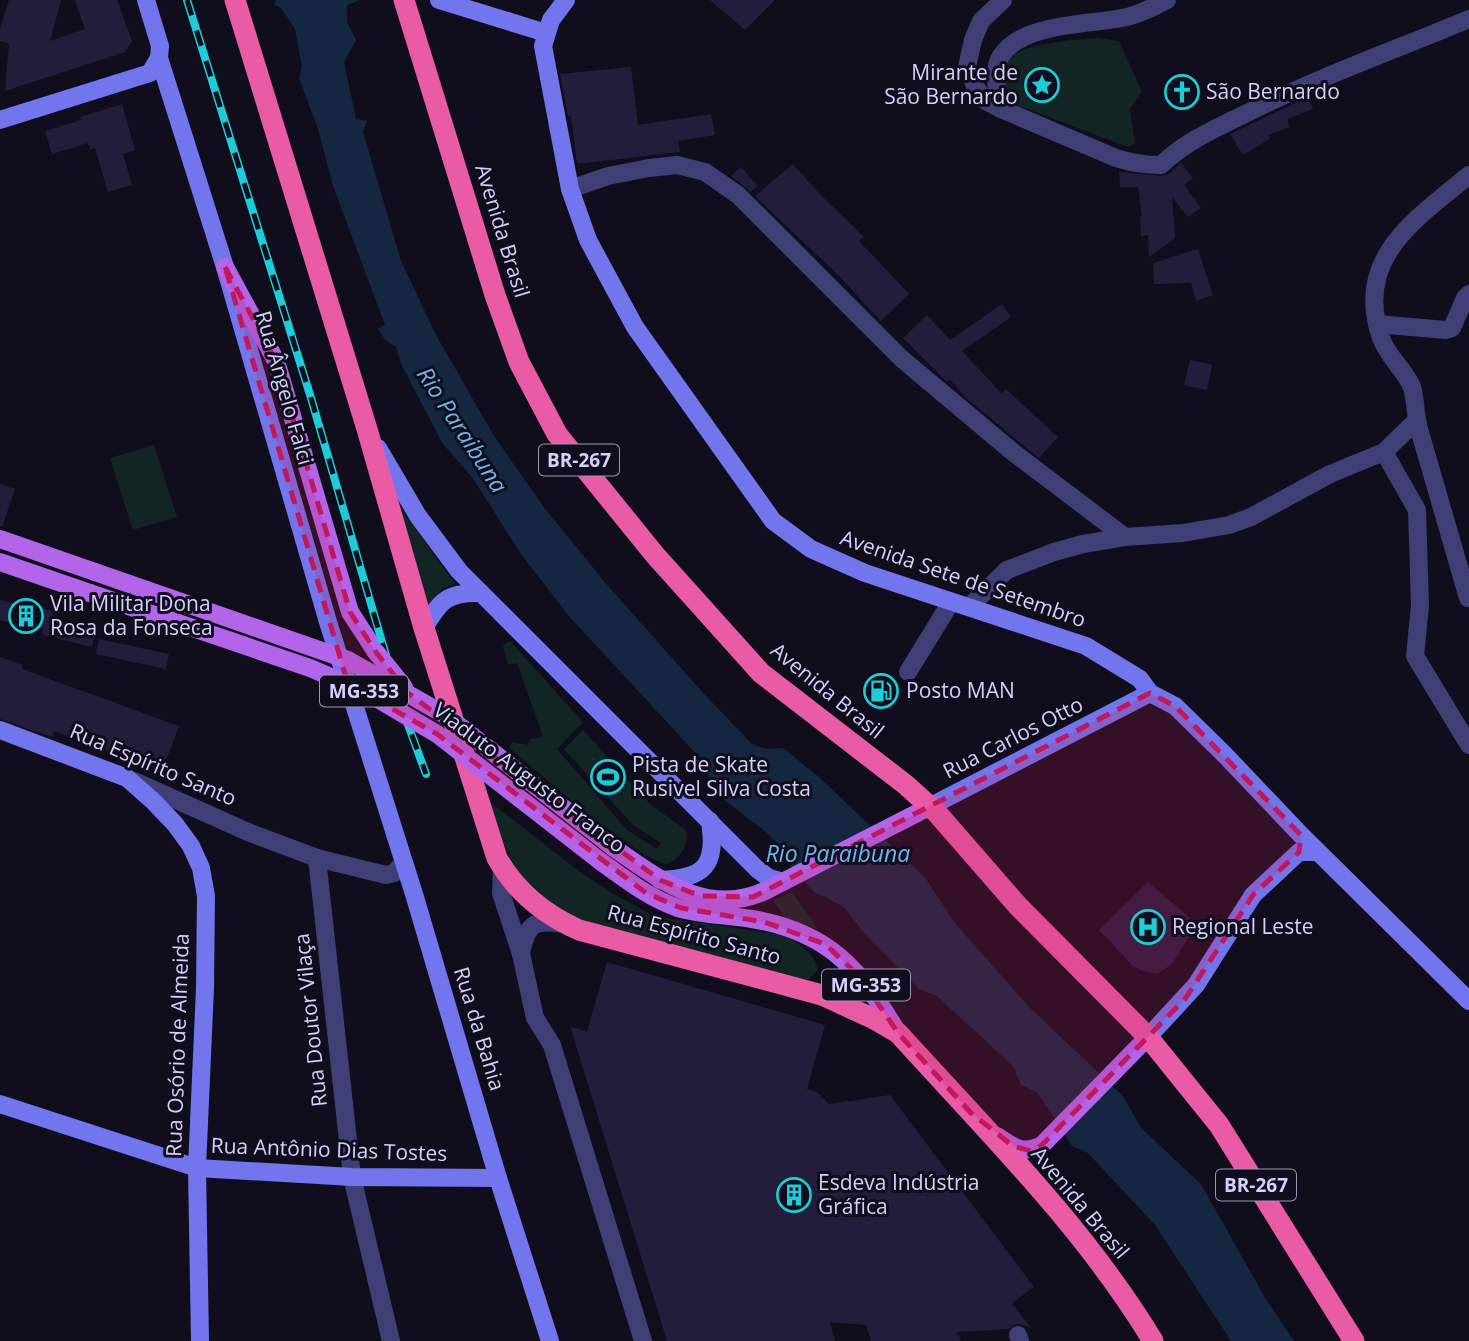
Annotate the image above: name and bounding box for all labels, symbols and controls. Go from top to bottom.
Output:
place label: Mirante de São Bernardo [884,58,1018,110]
place icon: Mirante de São Bernardo [1023,66,1061,104]
church icon: São Bernardo [1163,73,1201,111]
place label: São Bernardo [1206,77,1340,105]
street label: Avenida Brasil [469,161,537,301]
street label: Rua Ângelo Falci [250,308,320,468]
water label: Rio Paraibuna [410,360,516,499]
road number: BR-267 [539,444,619,475]
street label: Avenida Sete de Setembro [837,523,1090,633]
place label: Vila Militar Dona Rosa da Fonseca [50,589,213,641]
building icon: Vila Militar Dona Rosa da Fonseca [7,597,45,635]
street label: Avenida Brasil [765,636,890,745]
fuel station icon: Posto MAN [862,672,900,710]
road number: MG-353 [320,676,408,706]
place label: Posto MAN [906,676,1015,704]
street label: Rua Carlos Otto [938,690,1087,784]
street label: Viaduto Augusto Franco [428,696,631,859]
street label: Rua Espírito Santo [66,716,241,812]
place label: Pista de Skate Rusivel Silva Costa [632,750,811,802]
sports icon: Pista de Skate Rusivel Silva Costa [589,758,627,796]
water label: Rio Paraibuna [766,837,910,869]
street label: Rua Espírito Santo [604,897,784,971]
hospital icon: Regional Leste [1129,908,1167,946]
place label: Regional Leste [1172,912,1313,940]
street label: Rua Doutor Vilaça [287,932,333,1108]
street label: Rua Osório de Almeida [159,933,195,1157]
street label: Rua da Bahia [448,963,512,1094]
road number: MG-353 [822,970,910,1001]
street label: Rua Antônio Dias Tostes [210,1131,448,1167]
street label: Avenida Brasil [1026,1140,1136,1264]
place label: Esdeva Indústria Gráfica [818,1168,979,1220]
road number: BR-267 [1216,1170,1296,1200]
building icon: Esdeva Indústria Gráfica [775,1176,813,1214]

